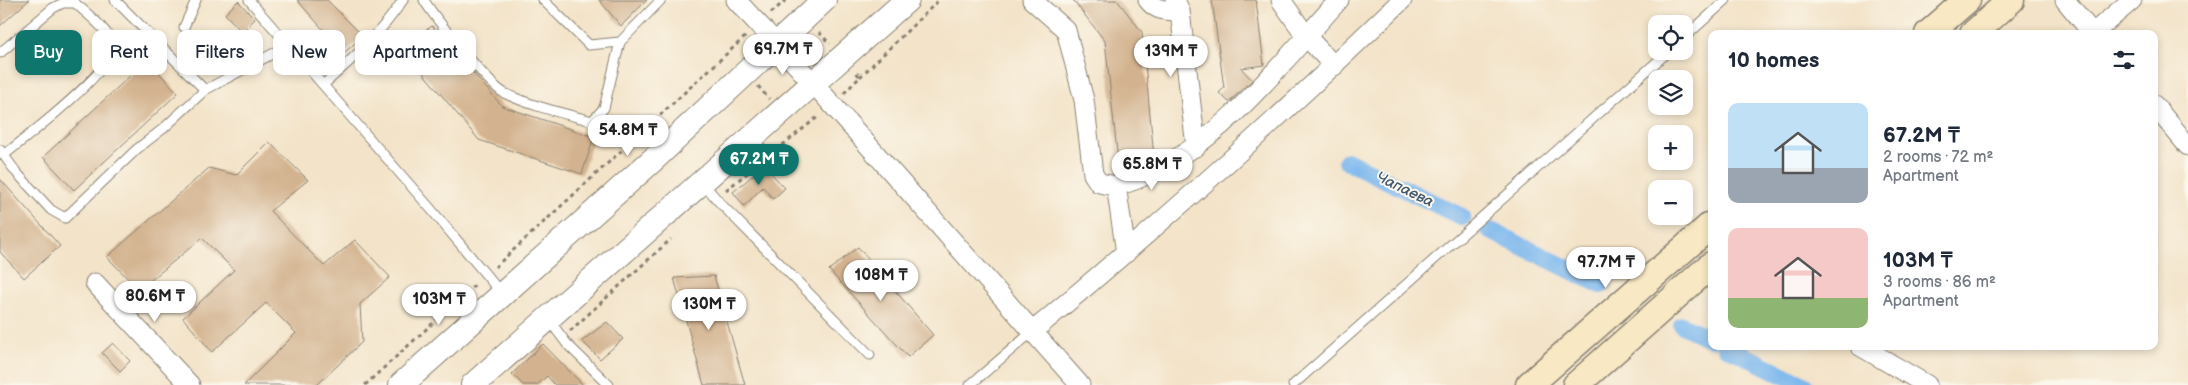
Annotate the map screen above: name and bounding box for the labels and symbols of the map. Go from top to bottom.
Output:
pin: 69.7M ₸ [737,34,829,76]
pin: 139M ₸ [1130,36,1212,78]
pin: 54.8M ₸ [582,114,674,157]
pin: 67.2M ₸ [713,144,805,186]
pin: 65.8M ₸ [1106,148,1198,191]
water label: Чапаева [1373,167,1437,212]
pin: 97.7M ₸ [1560,246,1652,289]
pin: 108M ₸ [840,260,922,302]
pin: 80.6M ₸ [109,280,201,323]
pin: 103M ₸ [398,284,480,326]
pin: 130M ₸ [668,288,750,331]

